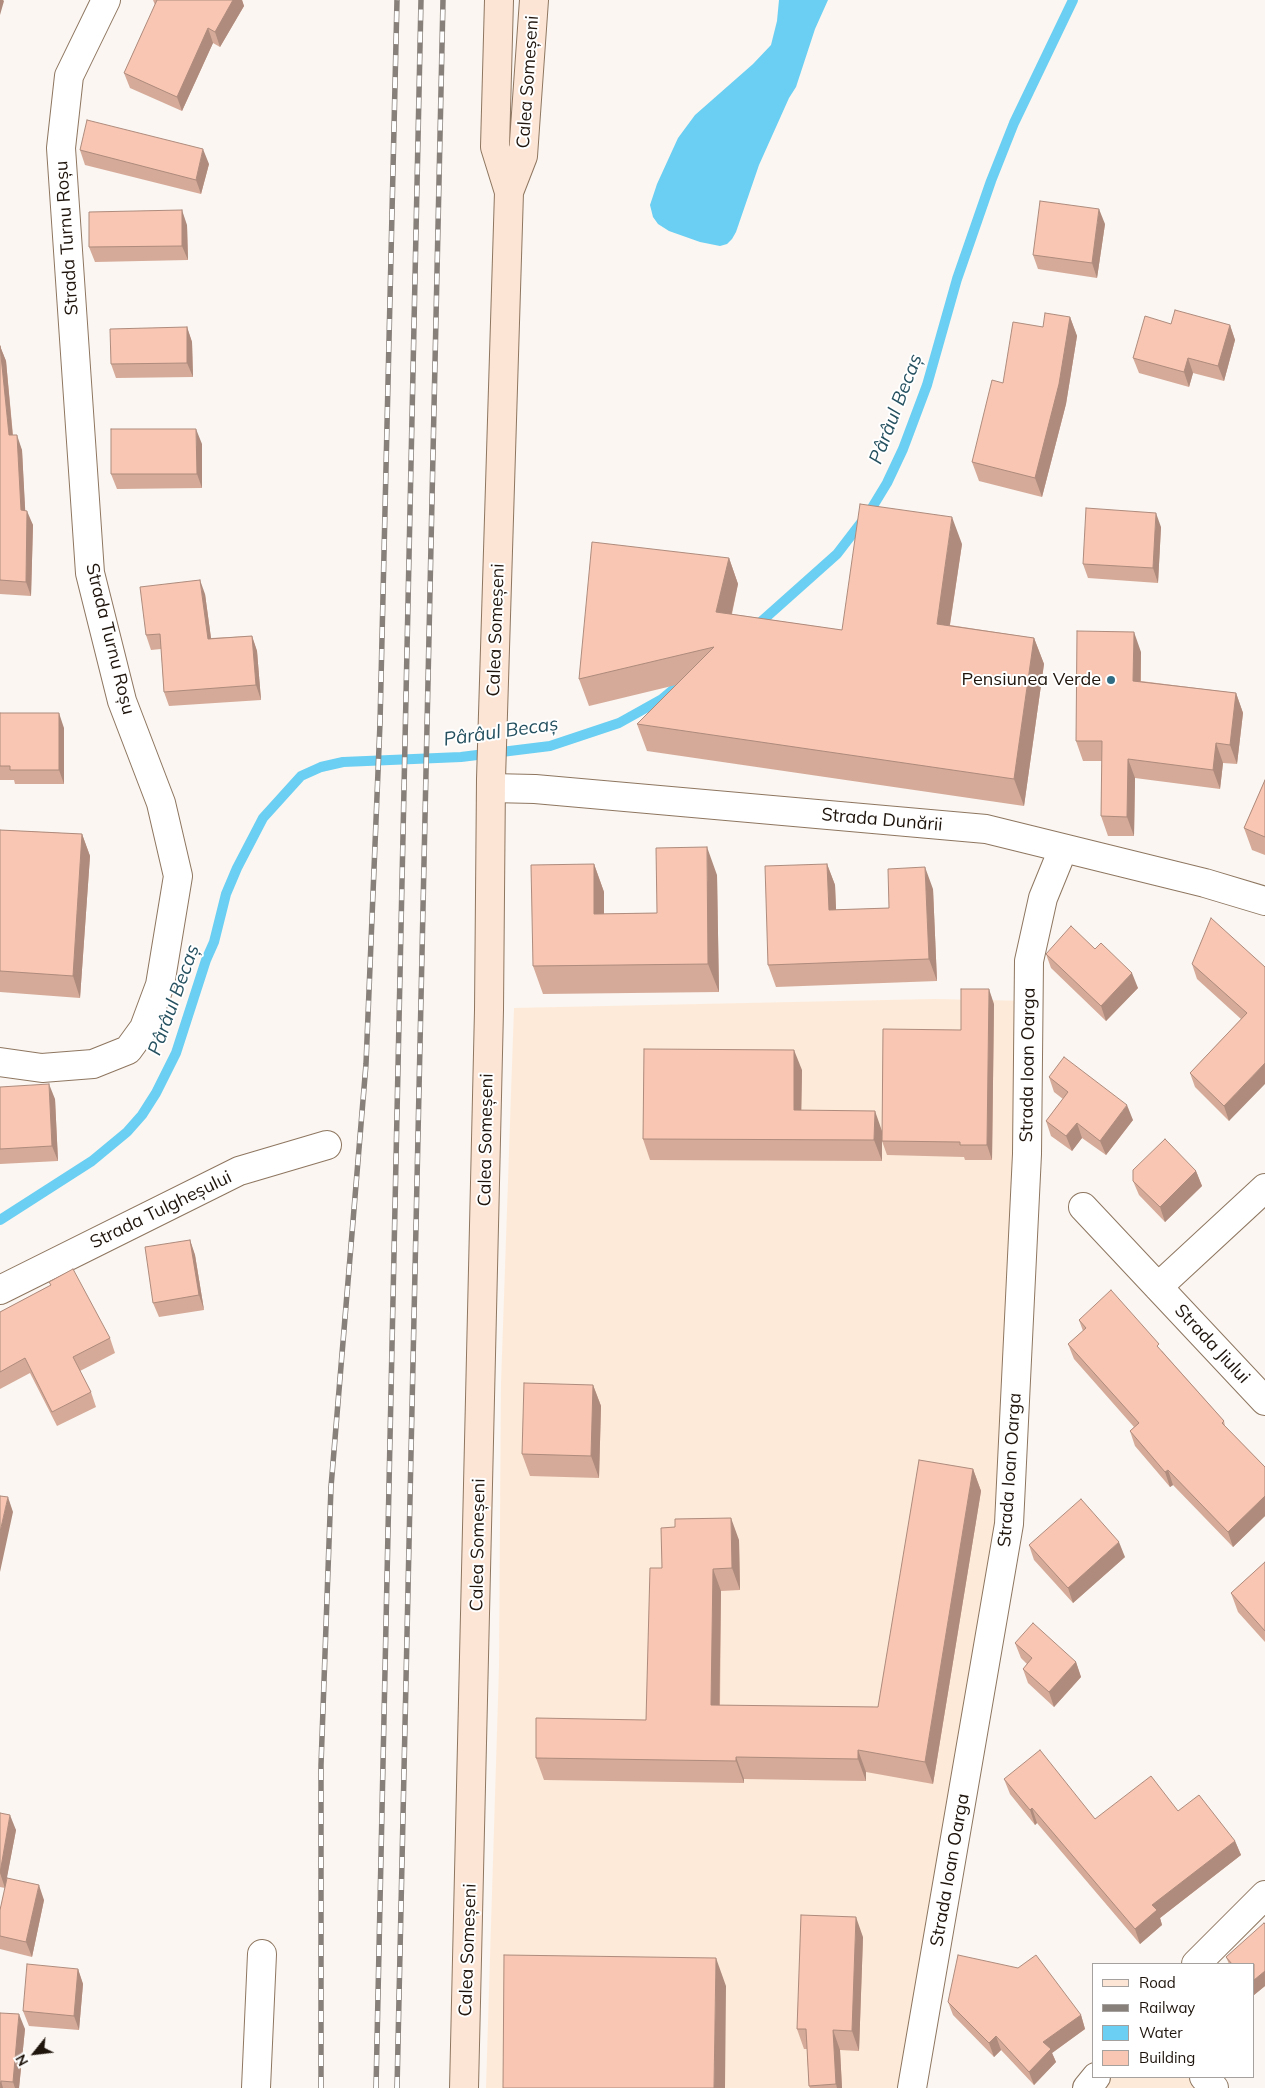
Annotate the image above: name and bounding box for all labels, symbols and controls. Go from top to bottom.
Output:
street label: Calea Someșeni [513,15,543,149]
street label: Strada Turnu Roșu [51,160,83,316]
water label: Pârâul Becaș [865,351,927,467]
street label: Strada Turnu Roșu [81,561,139,717]
street label: Calea Someșeni [483,563,509,697]
place label: Pensiunea Verde [962,669,1101,691]
marker: Pensiunea Verde [1105,674,1117,686]
water label: Pârâul Becaș [442,713,560,751]
street label: Strada Dunării [821,804,943,836]
water label: Pârâul Becaș [143,942,205,1058]
street label: Strada Ioan Oarga [1016,987,1040,1143]
street label: Calea Someșeni [474,1073,498,1207]
street label: Strada Tulgheșului [87,1166,235,1254]
street label: Strada Jiului [1170,1300,1254,1388]
street label: Strada Ioan Oarga [994,1392,1026,1548]
street label: Calea Someșeni [466,1478,490,1612]
street label: Strada Ioan Oarga [926,1792,974,1948]
street label: Calea Someșeni [455,1883,481,2017]
legend [1092,1963,1255,2078]
text: Road [1139,1973,1176,1992]
text: Railway [1139,1998,1195,2017]
text: Water [1139,2023,1183,2042]
north arrow [10,2028,60,2078]
text: Building [1139,2048,1195,2067]
text: N [11,2051,32,2069]

